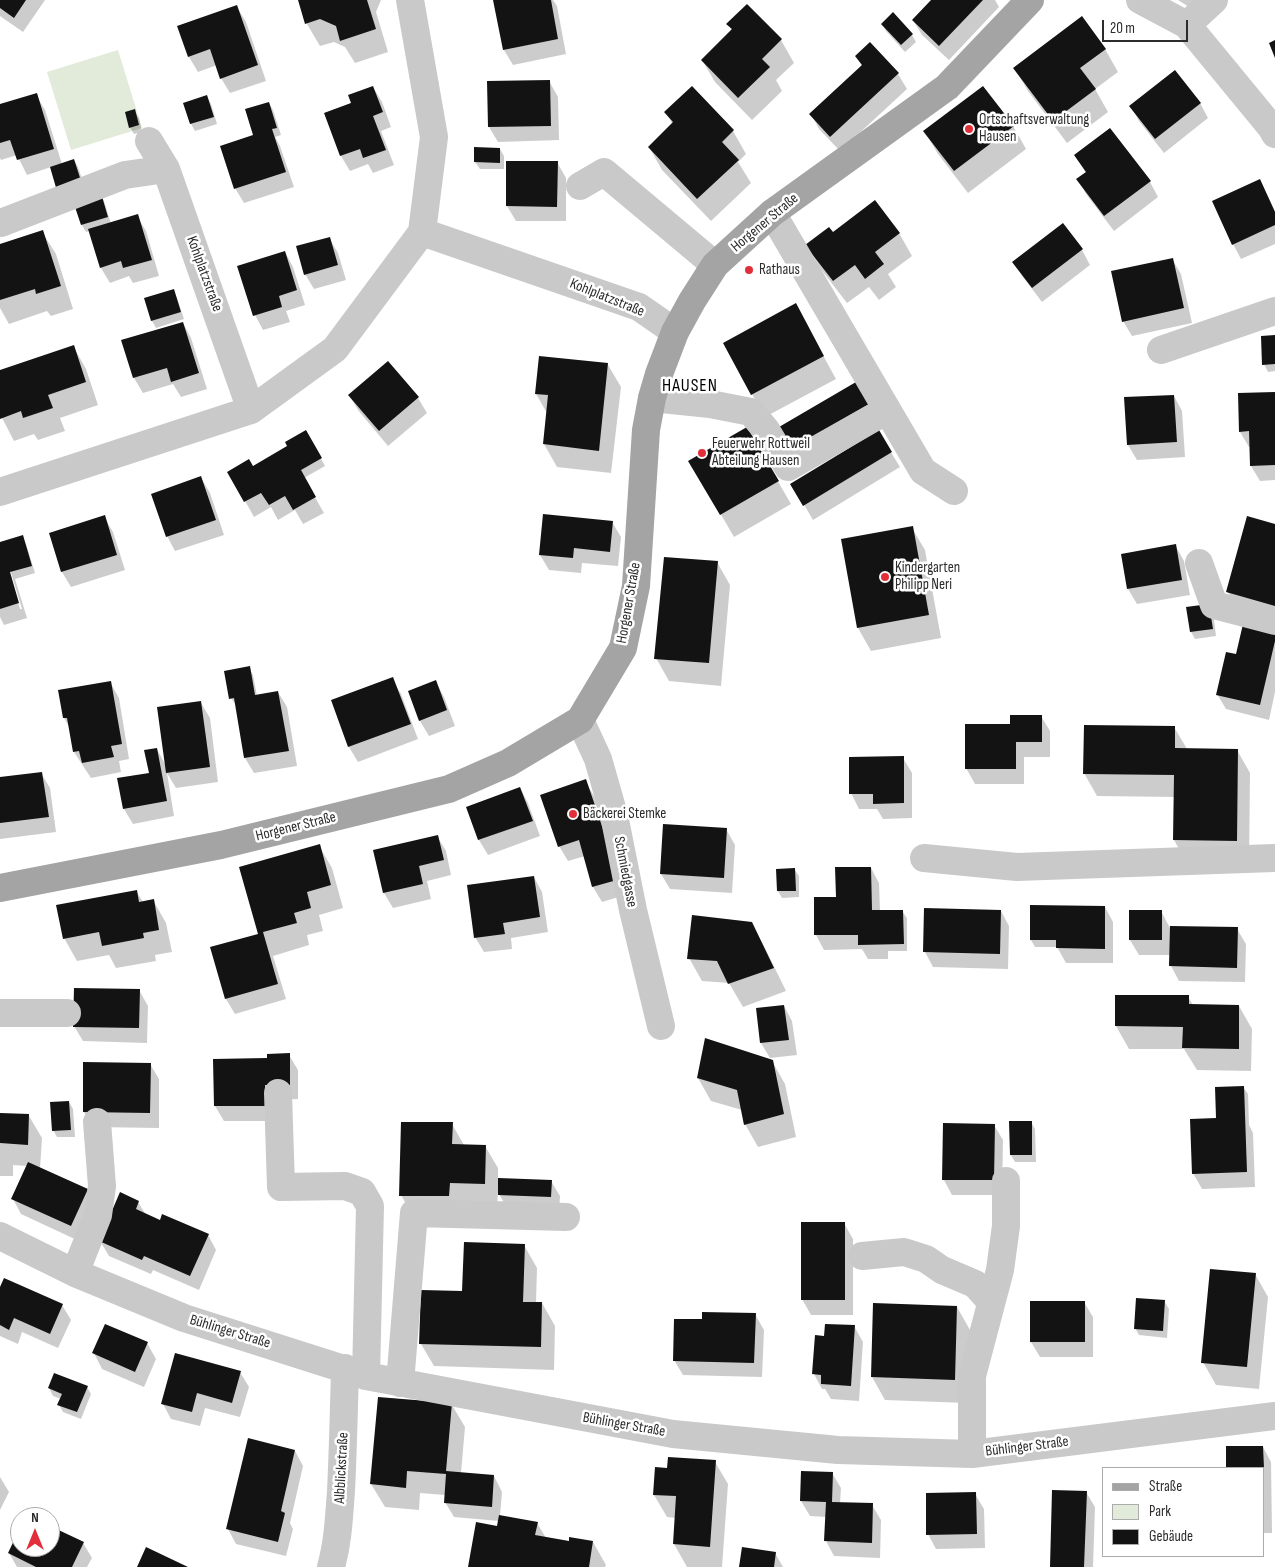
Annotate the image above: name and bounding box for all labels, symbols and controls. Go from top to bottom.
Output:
scale bar [1105,10,1191,42]
text: 20 m [1110,19,1135,38]
place label: Ortschaftsverwaltung Hausen [979,111,1089,146]
marker: Ortschaftsverwaltung Hausen [963,123,975,135]
street label: Horgener Straße [728,190,802,256]
street label: Kohlplatzstraße [182,234,226,314]
place label: Rathaus [759,261,800,279]
marker: Rathaus [743,264,755,276]
street label: Kohlplatzstraße [567,275,647,321]
district label: HAUSEN [661,375,719,397]
place label: Feuerwehr Rottweil Abteilung Hausen [712,435,810,470]
marker: Feuerwehr Rottweil Abteilung Hausen [696,447,708,459]
place label: Kindergarten Philipp Neri [895,559,960,594]
street label: Horgener Straße [613,561,645,645]
marker: Kindergarten Philipp Neri [879,571,891,583]
place label: Bäckerei Stemke [583,805,666,823]
street label: Horgener Straße [254,808,338,846]
marker: Bäckerei Stemke [567,808,579,820]
street label: Schmiedgasse [609,835,641,909]
street label: Bühlinger Straße [187,1311,273,1353]
street label: Bühlinger Straße [581,1409,667,1441]
street label: Albblickstraße [331,1432,353,1504]
street label: Bühlinger Straße [984,1433,1070,1461]
legend [1102,1467,1265,1557]
text: Straße [1149,1477,1182,1496]
text: Park [1149,1502,1171,1521]
north arrow [10,1507,60,1557]
text: N [31,1509,39,1526]
text: Gebäude [1149,1527,1193,1546]

